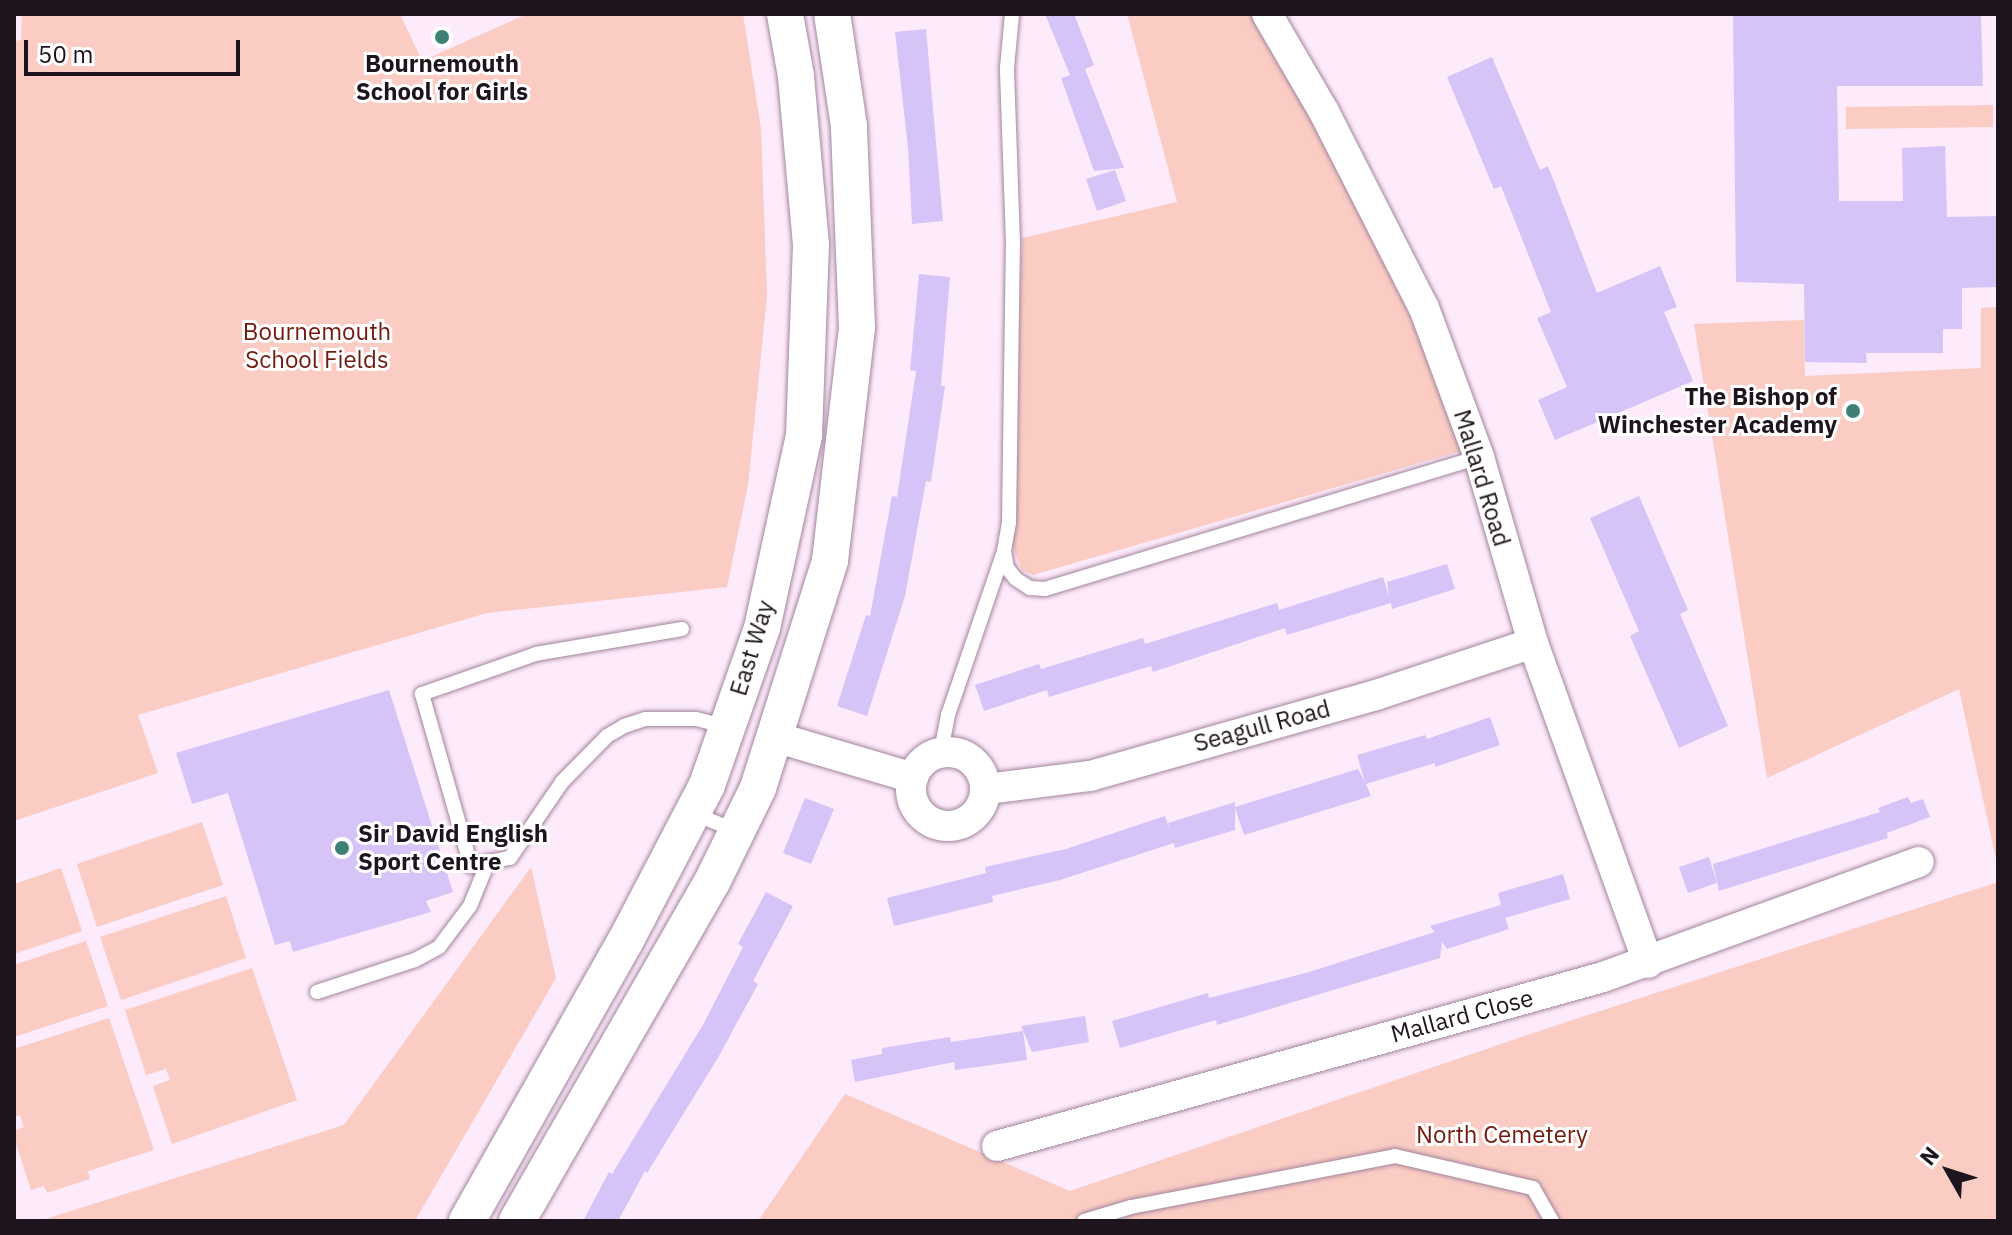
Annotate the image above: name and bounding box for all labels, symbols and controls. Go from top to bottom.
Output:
scale bar [28,24,244,74]
marker: Bournemouth School for Girls [433,28,451,46]
text: 50 m [38,38,93,70]
place label: Bournemouth School for Girls [356,50,528,106]
park label: Bournemouth School Fields [243,318,391,374]
place label: The Bishop of Winchester Academy [1598,383,1837,439]
marker: The Bishop of Winchester Academy [1844,402,1862,420]
street label: Mallard Road [1448,406,1516,550]
street label: East Way [724,597,780,699]
street label: Seagull Road [1191,694,1333,758]
place label: Sir David English Sport Centre [358,820,548,876]
marker: Sir David English Sport Centre [333,839,351,857]
street label: Mallard Close [1388,983,1536,1049]
park label: North Cemetery [1416,1121,1588,1149]
north arrow [1908,1131,1988,1211]
text: N [1913,1140,1945,1171]

